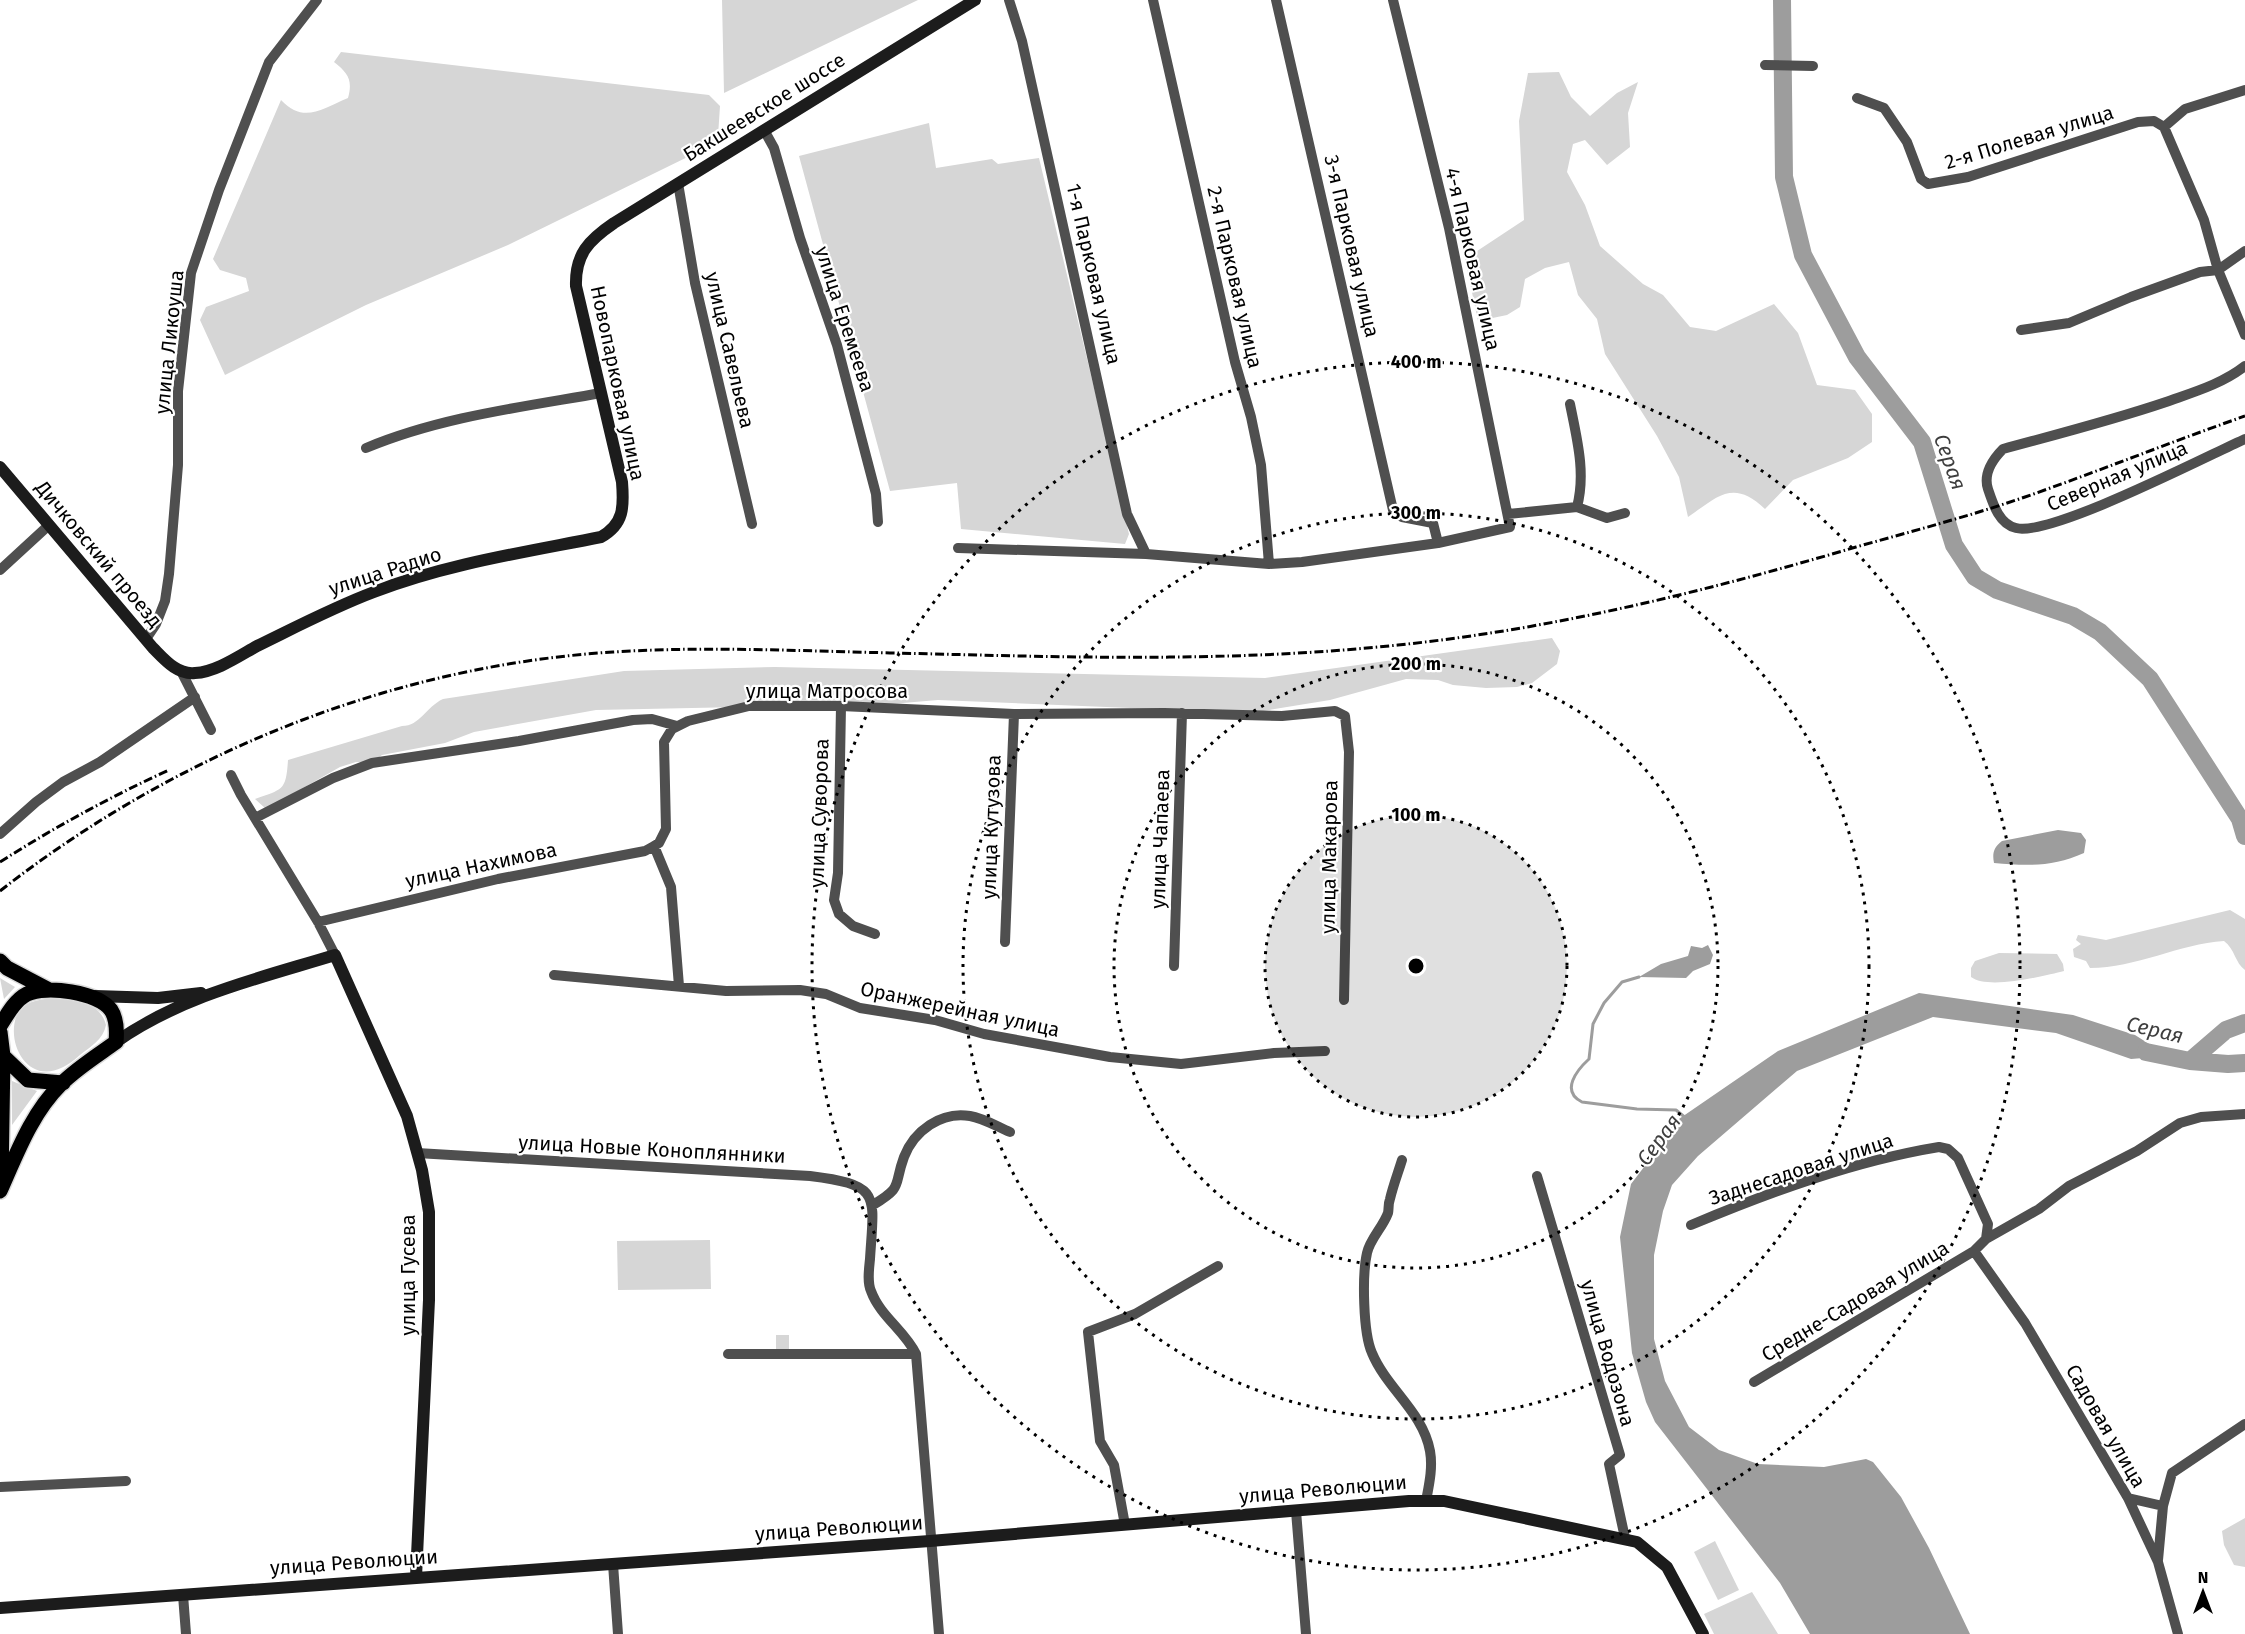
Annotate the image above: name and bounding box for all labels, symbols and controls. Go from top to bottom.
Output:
street label: Бакшеевское шоссе [679,47,849,167]
street label: 2-я Полевая улица [1942,100,2116,174]
street label: 3-я Парковая улица [1319,153,1385,339]
street label: 4-я Парковая улица [1440,165,1506,353]
street label: 1-я Парковая улица [1062,181,1126,367]
street label: 2-я Парковая улица [1202,184,1268,370]
street label: улица Еремеева [810,243,880,395]
street label: улица Ликоуша [150,269,188,415]
street label: улица Савельева [700,270,760,430]
street label: Новопарковая улица [586,283,650,483]
text: 400 m [1391,351,1441,373]
water label: Серая [1928,430,1972,494]
street label: Северная улица [2043,436,2191,516]
street label: Дичковский проезд [30,475,167,632]
text: 300 m [1390,502,1441,524]
street label: улица Радио [326,541,444,601]
text: 200 m [1391,653,1441,675]
street label: улица Матросова [746,679,908,703]
street label: улица Суворова [804,738,834,888]
street label: улица Кутузова [976,754,1006,900]
street label: улица Чапаева [1146,769,1174,909]
street label: улица Макарова [1316,780,1342,934]
text: 100 m [1392,804,1440,826]
street label: улица Нахимова [403,837,559,893]
centre of rings [1406,956,1426,976]
street label: Оранжерейная улица [858,976,1062,1042]
water label: Серая [2124,1011,2186,1049]
water label: Серая [1631,1109,1687,1171]
street label: Заднесадовая улица [1706,1128,1896,1210]
street label: улица Новые Коноплянники [518,1130,786,1168]
street label: улица Гусева [396,1214,420,1336]
street label: Средне-Садовая улица [1757,1235,1953,1367]
street label: улица Водозона [1576,1277,1640,1429]
street label: Садовая улица [2061,1360,2151,1492]
street label: улица Революции [1238,1470,1408,1508]
street label: улица Революции [754,1510,924,1546]
street label: улица Революции [269,1544,439,1580]
north arrow [2173,1562,2233,1622]
text: N [2198,1568,2208,1587]

